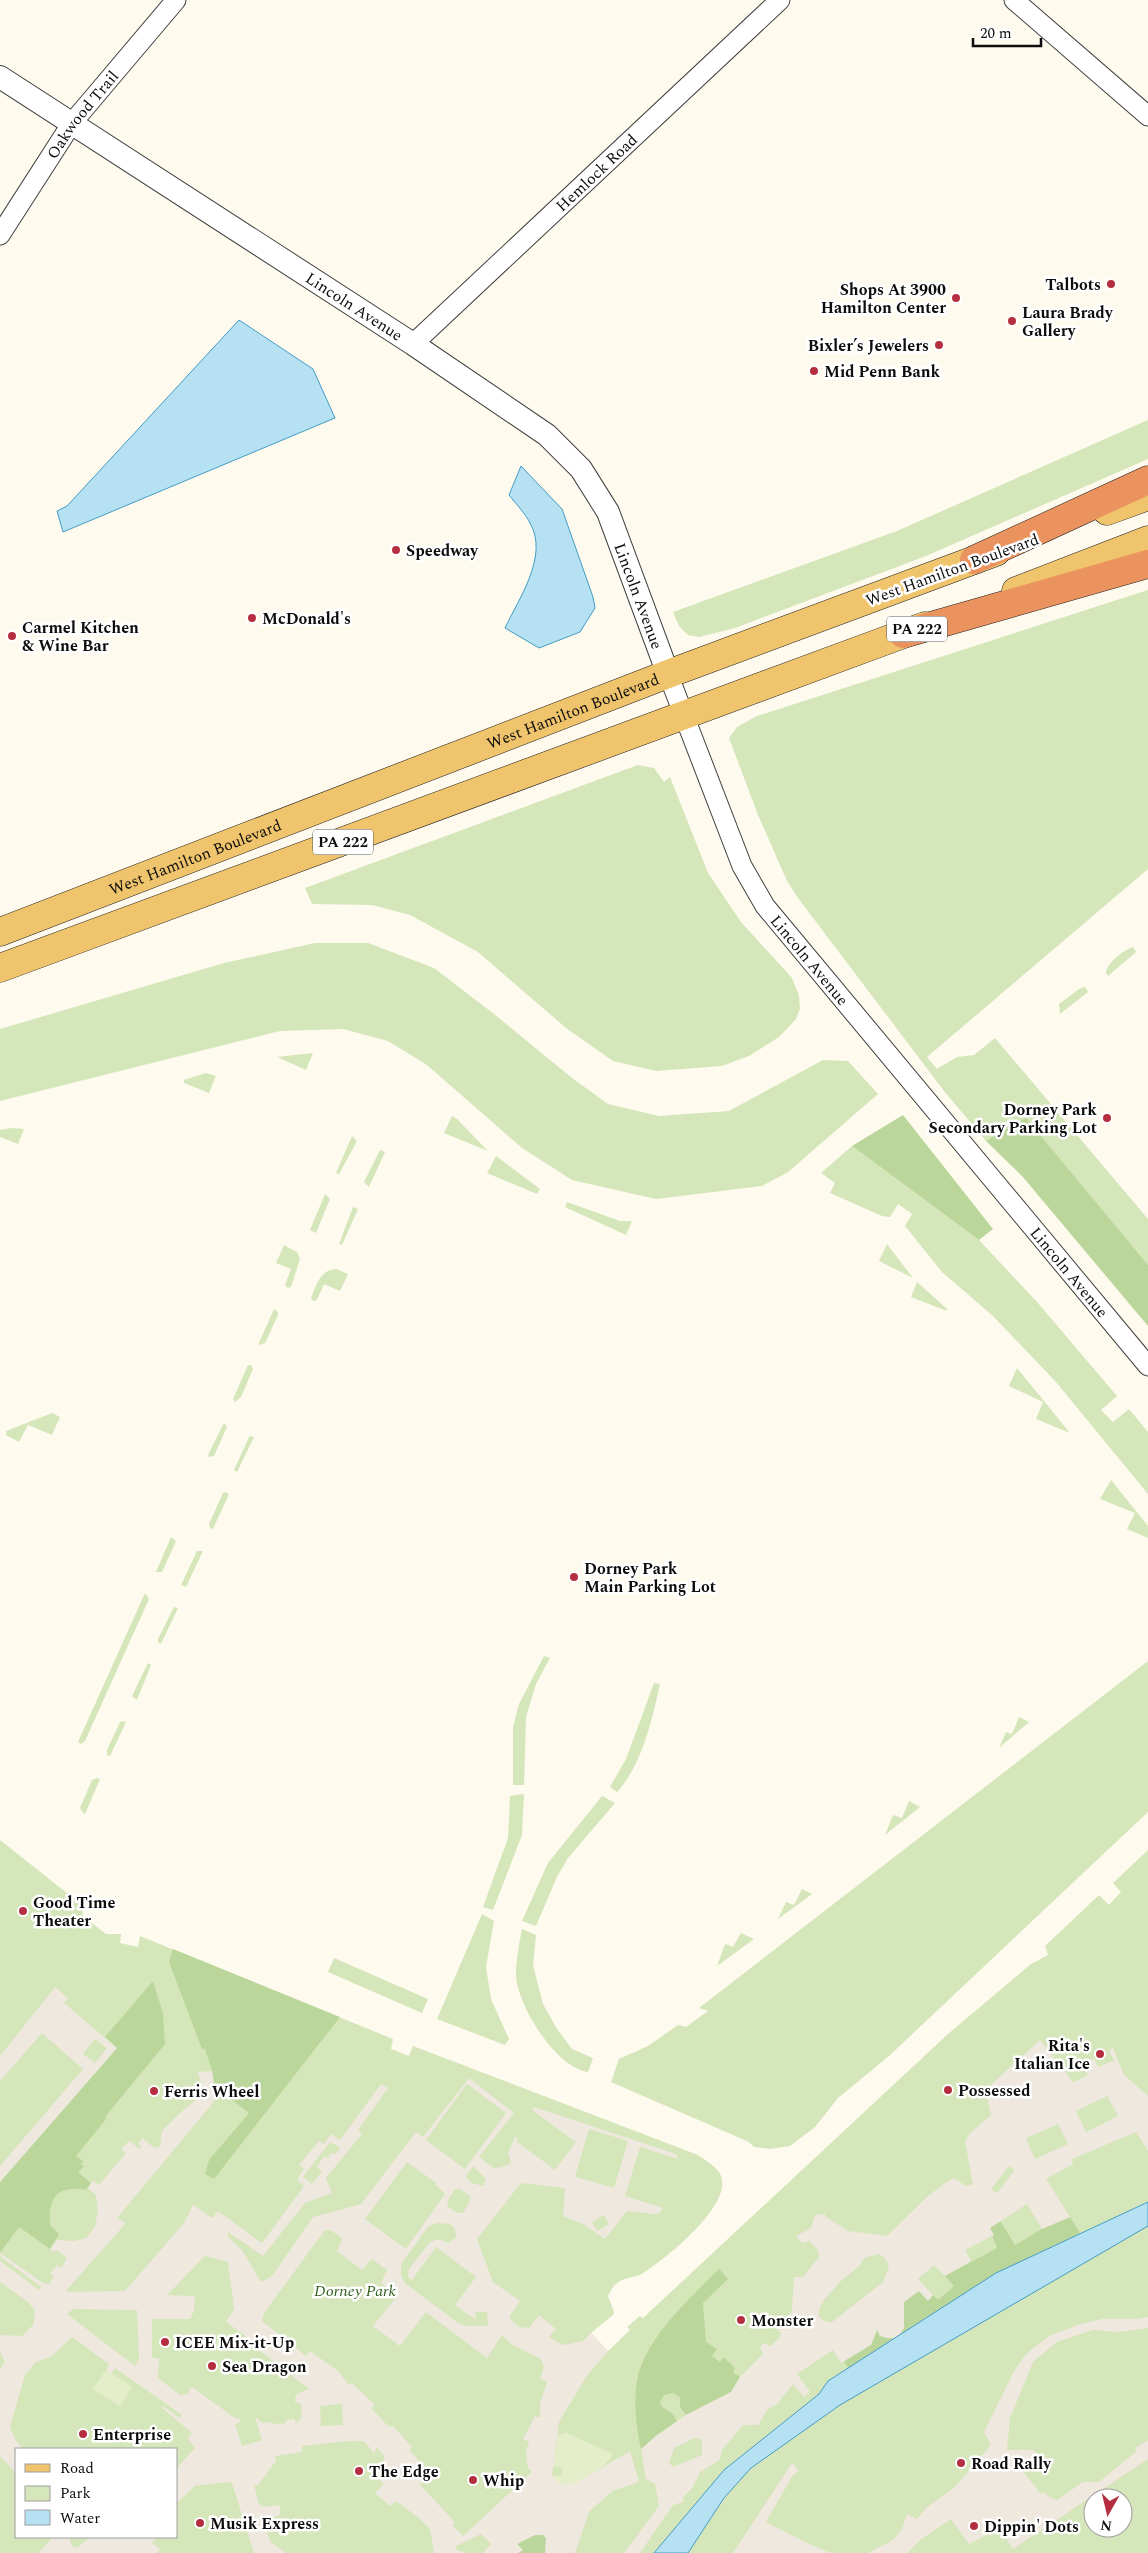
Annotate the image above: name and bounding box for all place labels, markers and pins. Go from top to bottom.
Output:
place label: Talbots [1045,273,1101,297]
place label: Shops At 3900 Hamilton Center [821,278,946,320]
marker: Talbots [1105,278,1117,290]
marker: Shops At 3900 Hamilton Center [950,292,962,304]
place label: Laura Brady Gallery [1022,301,1114,343]
marker: Laura Brady Gallery [1006,315,1018,327]
place label: Bixler’s Jewelers [808,334,929,358]
marker: Bixler’s Jewelers [933,339,945,351]
place label: Mid Penn Bank [824,360,941,384]
marker: Mid Penn Bank [808,365,820,377]
place label: Speedway [406,539,479,563]
marker: Speedway [390,544,402,556]
place label: McDonald's [262,607,351,631]
marker: McDonald's [246,612,258,624]
place label: Carmel Kitchen & Wine Bar [22,616,139,658]
marker: Carmel Kitchen & Wine Bar [6,630,18,642]
place label: Dorney Park Secondary Parking Lot [929,1098,1097,1140]
marker: Dorney Park Secondary Parking Lot [1101,1112,1113,1124]
place label: Dorney Park Main Parking Lot [584,1557,716,1599]
marker: Dorney Park Main Parking Lot [568,1571,580,1583]
place label: Good Time Theater [33,1891,116,1933]
marker: Good Time Theater [17,1905,29,1917]
place label: Rita's Italian Ice [1014,2034,1090,2076]
marker: Rita's Italian Ice [1094,2048,1106,2060]
place label: Possessed [958,2079,1031,2103]
place label: Ferris Wheel [164,2080,260,2104]
marker: Possessed [942,2084,954,2096]
marker: Ferris Wheel [148,2085,160,2097]
place label: Monster [751,2309,814,2333]
marker: Monster [735,2314,747,2326]
place label: ICEE Mix-it-Up [175,2331,294,2355]
marker: ICEE Mix-it-Up [159,2336,171,2348]
place label: Sea Dragon [222,2355,307,2379]
marker: Sea Dragon [206,2360,218,2372]
place label: Enterprise [93,2423,171,2447]
marker: Enterprise [77,2428,89,2440]
place label: Road Rally [971,2452,1052,2476]
marker: Road Rally [955,2457,967,2469]
place label: The Edge [369,2460,439,2484]
marker: The Edge [353,2465,365,2477]
place label: Whip [483,2469,524,2493]
marker: Whip [467,2474,479,2486]
place label: Musik Express [210,2512,319,2536]
place label: Dippin' Dots [984,2515,1079,2539]
marker: Musik Express [194,2517,206,2529]
marker: Dippin' Dots [968,2520,980,2532]

